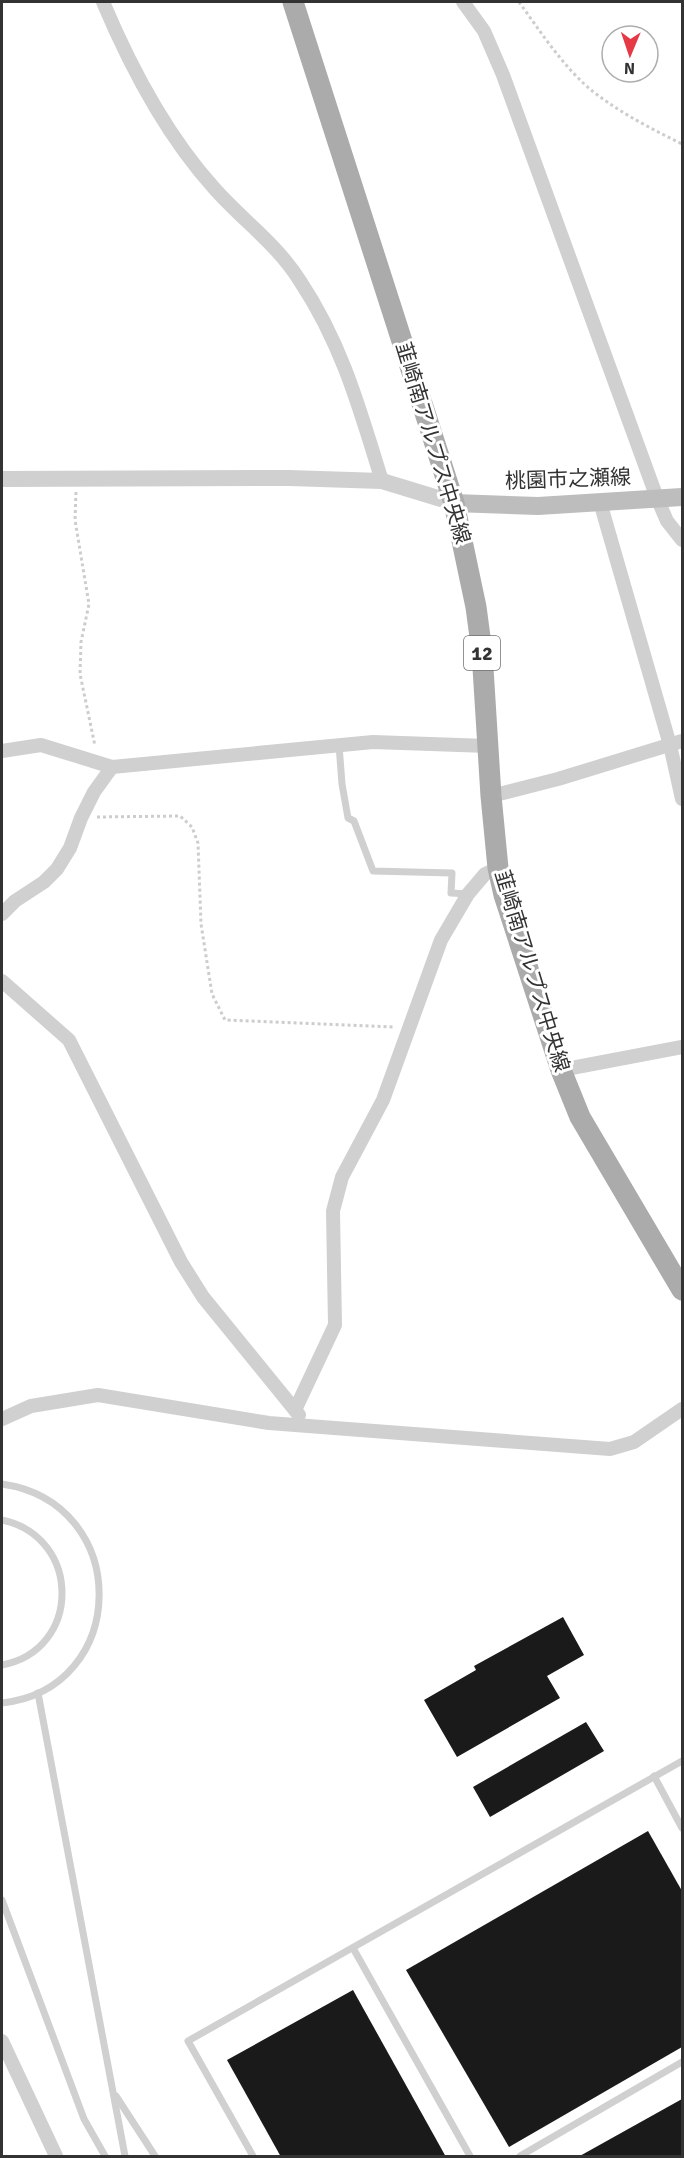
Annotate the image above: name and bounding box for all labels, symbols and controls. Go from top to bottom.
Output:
north arrow [600,24,660,84]
text: N [624,58,635,78]
street label: 韮崎南アルプス中央線 [390,339,476,547]
street label: 桃園市之瀬線 [505,464,631,494]
road number: 12 [464,636,500,670]
street label: 韮崎南アルプス中央線 [489,867,575,1075]

